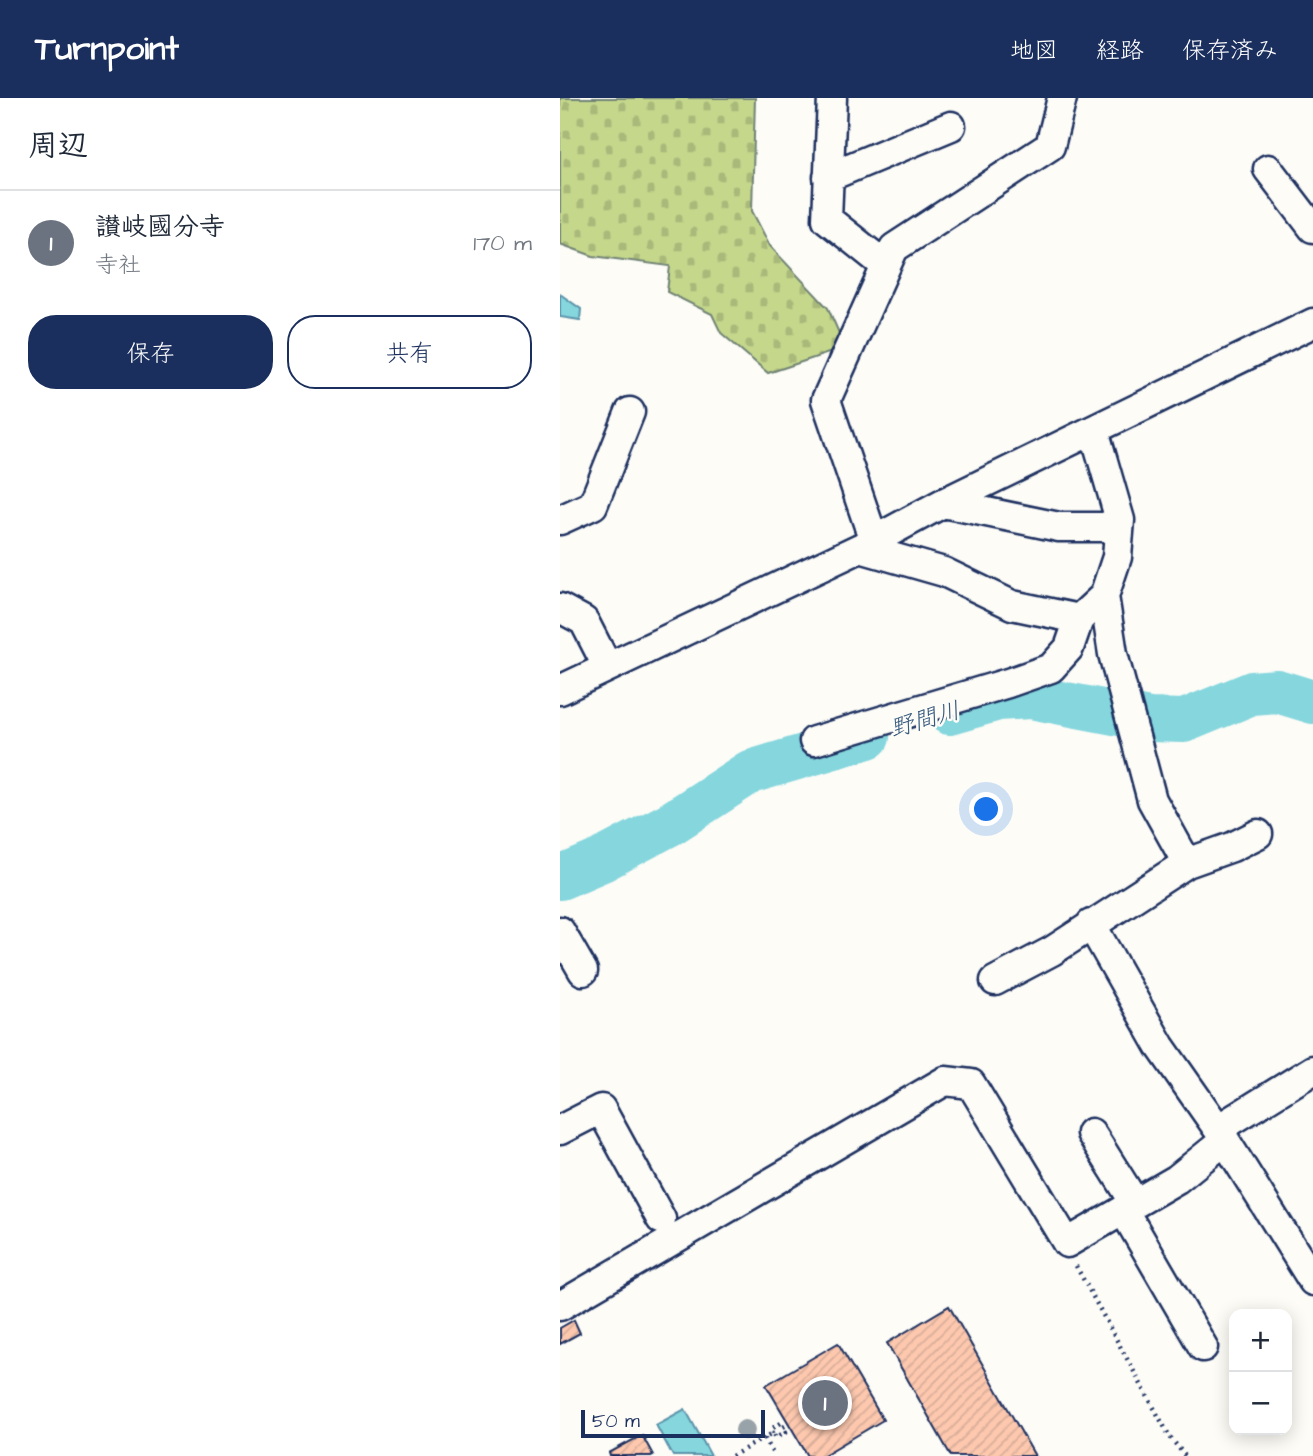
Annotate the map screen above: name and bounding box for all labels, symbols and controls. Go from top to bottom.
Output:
text: Turnpoint [35,26,179,72]
text: 地図 [1010,34,1058,68]
text: 経路 [1096,34,1144,68]
text: 保存済み [1182,34,1278,68]
text: 周辺 [28,125,88,167]
text: 讃岐國分寺 [95,209,225,245]
text: 1 [50,227,52,259]
text: 170 m [473,227,532,259]
text: 寺社 [95,249,141,281]
button: 保存 [28,315,273,389]
button: 共有 [287,315,532,389]
water label: 野間川 [886,694,964,746]
your location [969,792,1003,826]
map controls [1229,1309,1292,1435]
button: + [1229,1309,1292,1372]
button: − [1229,1372,1292,1435]
pin: 1 [802,1377,848,1429]
scale bar [581,1407,765,1439]
text: 50 m [592,1408,640,1435]

